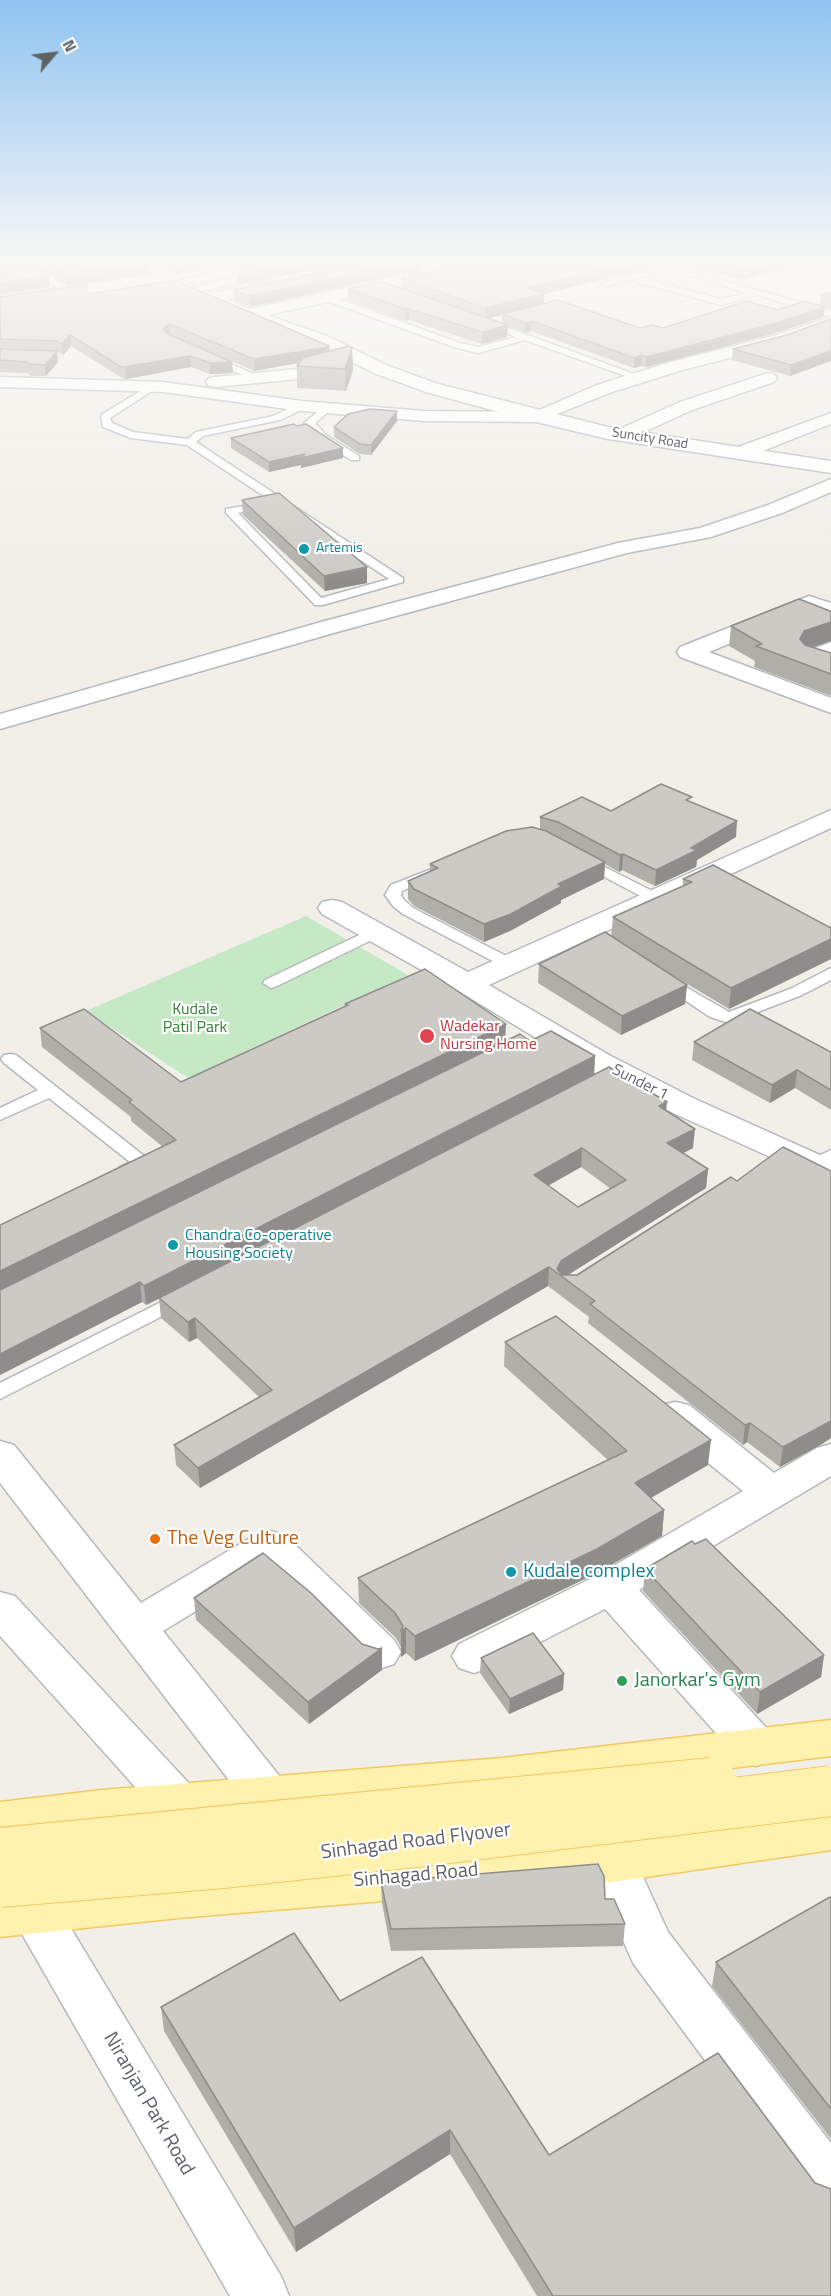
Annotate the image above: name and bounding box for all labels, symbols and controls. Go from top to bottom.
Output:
north arrow [24,24,84,84]
text: N [57,35,83,56]
street label: Suncity Road [611,425,689,453]
place label: Artemis [316,541,362,557]
marker: Artemis [297,542,311,556]
park label: Kudale Patil Park [163,1000,227,1038]
place label: Wadekar Nursing Home [440,1017,537,1055]
marker: Wadekar Nursing Home [418,1027,436,1045]
street label: Sunder 1 [609,1061,671,1105]
place label: Chandra Co-operative Housing Society [185,1226,332,1264]
marker: Chandra Co-operative Housing Society [166,1238,180,1252]
place label: The Veg Culture [167,1527,299,1551]
marker: The Veg Culture [148,1532,162,1546]
place label: Kudale complex [523,1560,655,1584]
marker: Kudale complex [504,1565,518,1579]
place label: Janorkar's Gym [634,1669,761,1693]
marker: Janorkar's Gym [615,1674,629,1688]
street label: Sinhagad Road Flyover [320,1818,512,1866]
street label: Sinhagad Road [353,1859,479,1893]
street label: Niranjan Park Road [97,2028,199,2180]

